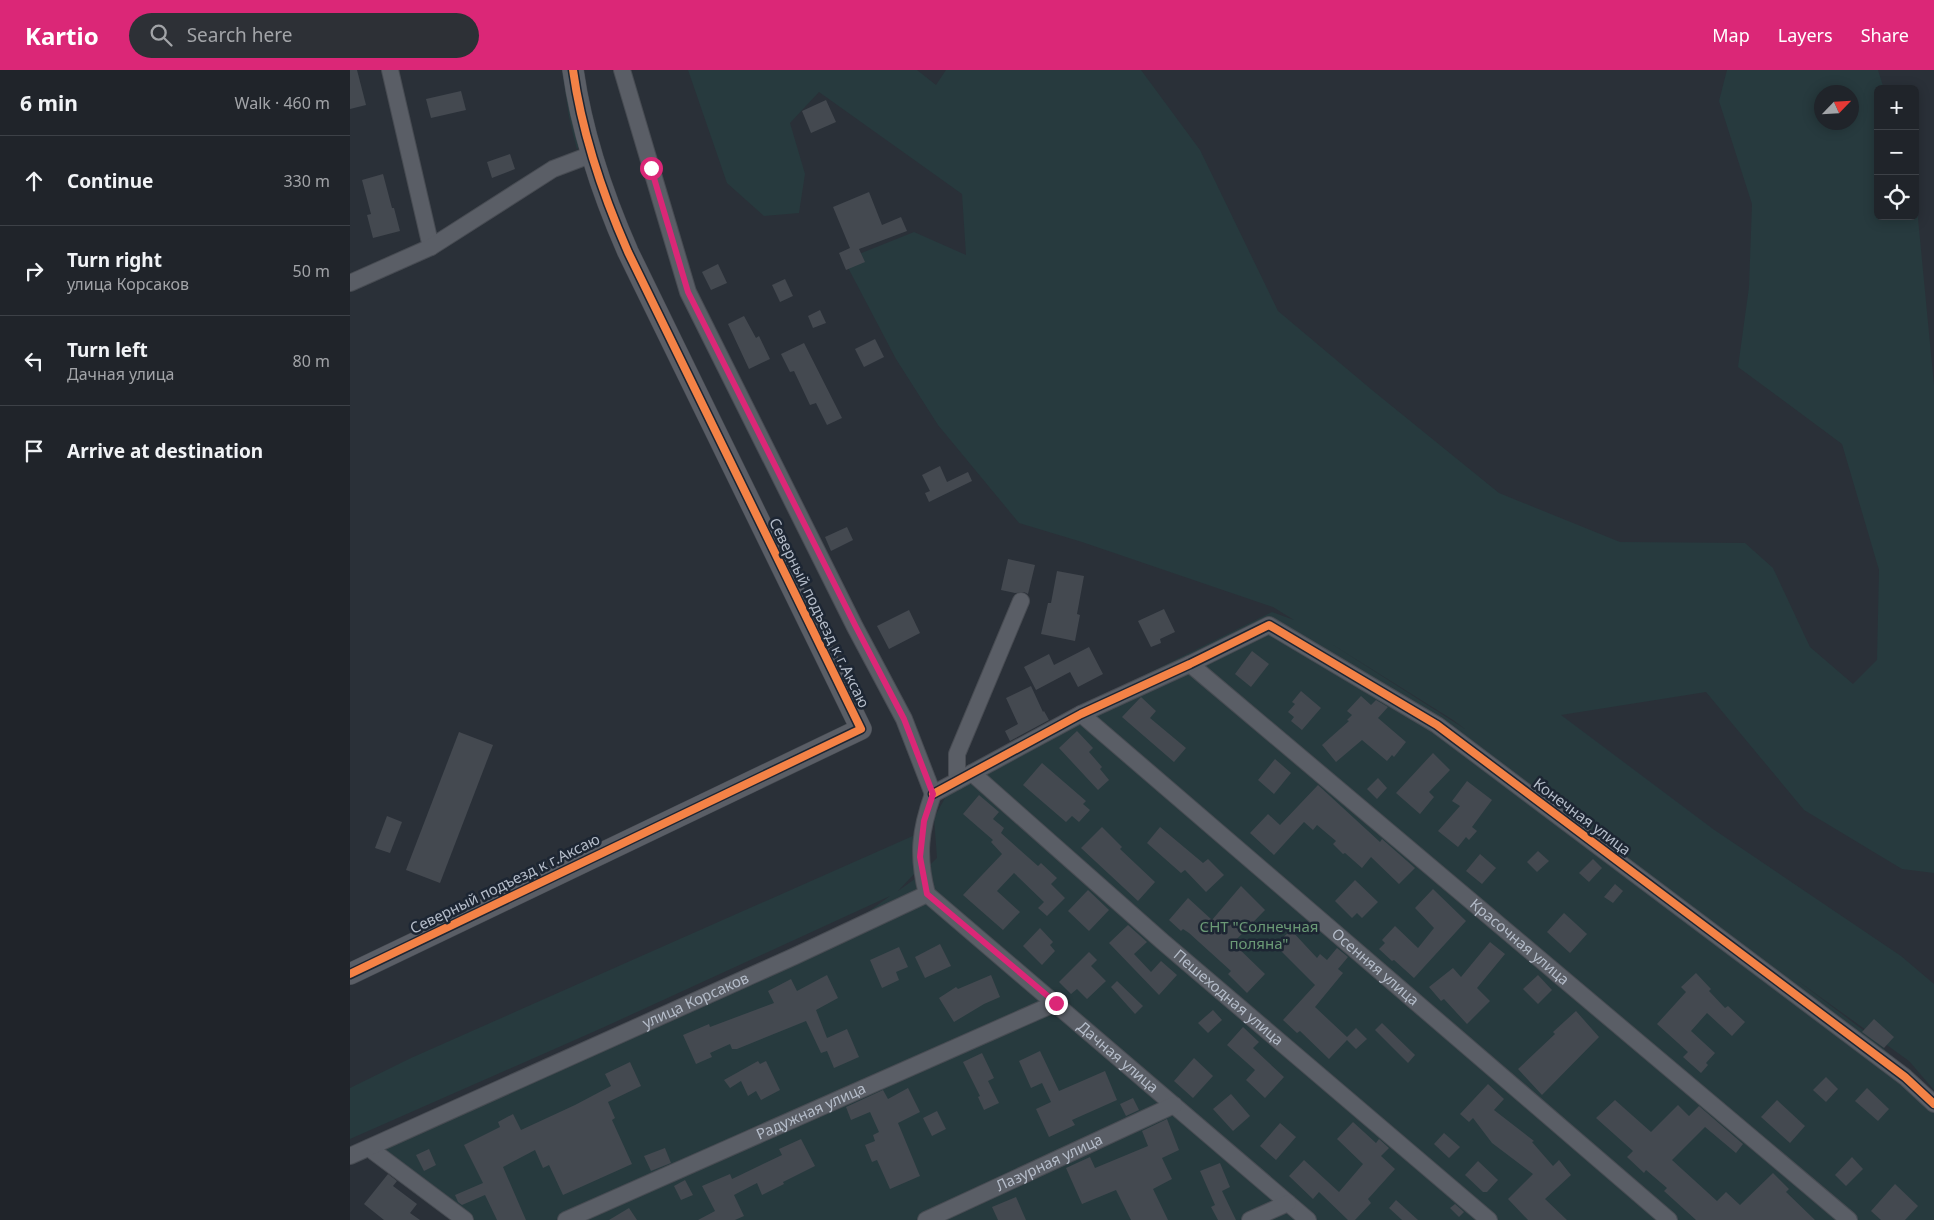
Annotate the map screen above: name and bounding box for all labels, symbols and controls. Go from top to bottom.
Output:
search box [129,13,479,58]
text: Kartio [25,19,99,52]
icon: search [147,21,175,49]
text: Search here [187,22,292,48]
text: Map [1712,23,1750,47]
text: Layers [1778,23,1833,47]
text: Share [1861,23,1909,47]
north arrow [1814,85,1859,130]
map controls [1874,85,1919,220]
button: + [1874,85,1919,130]
text: 6 min [20,89,78,117]
text: Walk · 460 m [235,92,330,114]
button: − [1874,130,1919,175]
route start [640,157,663,180]
icon: ahead [20,167,48,195]
text: Continue [67,168,153,194]
text: 330 m [283,170,330,192]
button: locate [1874,175,1919,220]
text: Turn right [67,247,162,273]
icon: right [20,257,48,285]
text: 50 m [293,260,330,282]
text: улица Корсаков [67,273,189,295]
text: Turn left [67,337,148,363]
icon: left [20,347,48,375]
text: 80 m [293,350,330,372]
text: Дачная улица [67,363,174,385]
icon: arrive [20,437,48,465]
text: Arrive at destination [67,438,263,464]
street label: Северный подъезд к г.Аксаю [765,514,875,711]
street label: Конечная улица [1530,773,1635,859]
street label: Северный подъезд к г.Аксаю [406,828,603,938]
street label: Красочная улица [1466,893,1574,989]
park label: СНТ "Солнечная поляна" [1200,916,1318,953]
street label: Осенняя улица [1328,923,1424,1010]
street label: Пешеходная улица [1170,944,1288,1050]
street label: улица Корсаков [639,967,752,1032]
route end [1045,992,1068,1015]
street label: Дачная улица [1074,1016,1163,1097]
street label: Радужная улица [753,1078,869,1144]
street label: Лазурная улица [992,1129,1106,1195]

